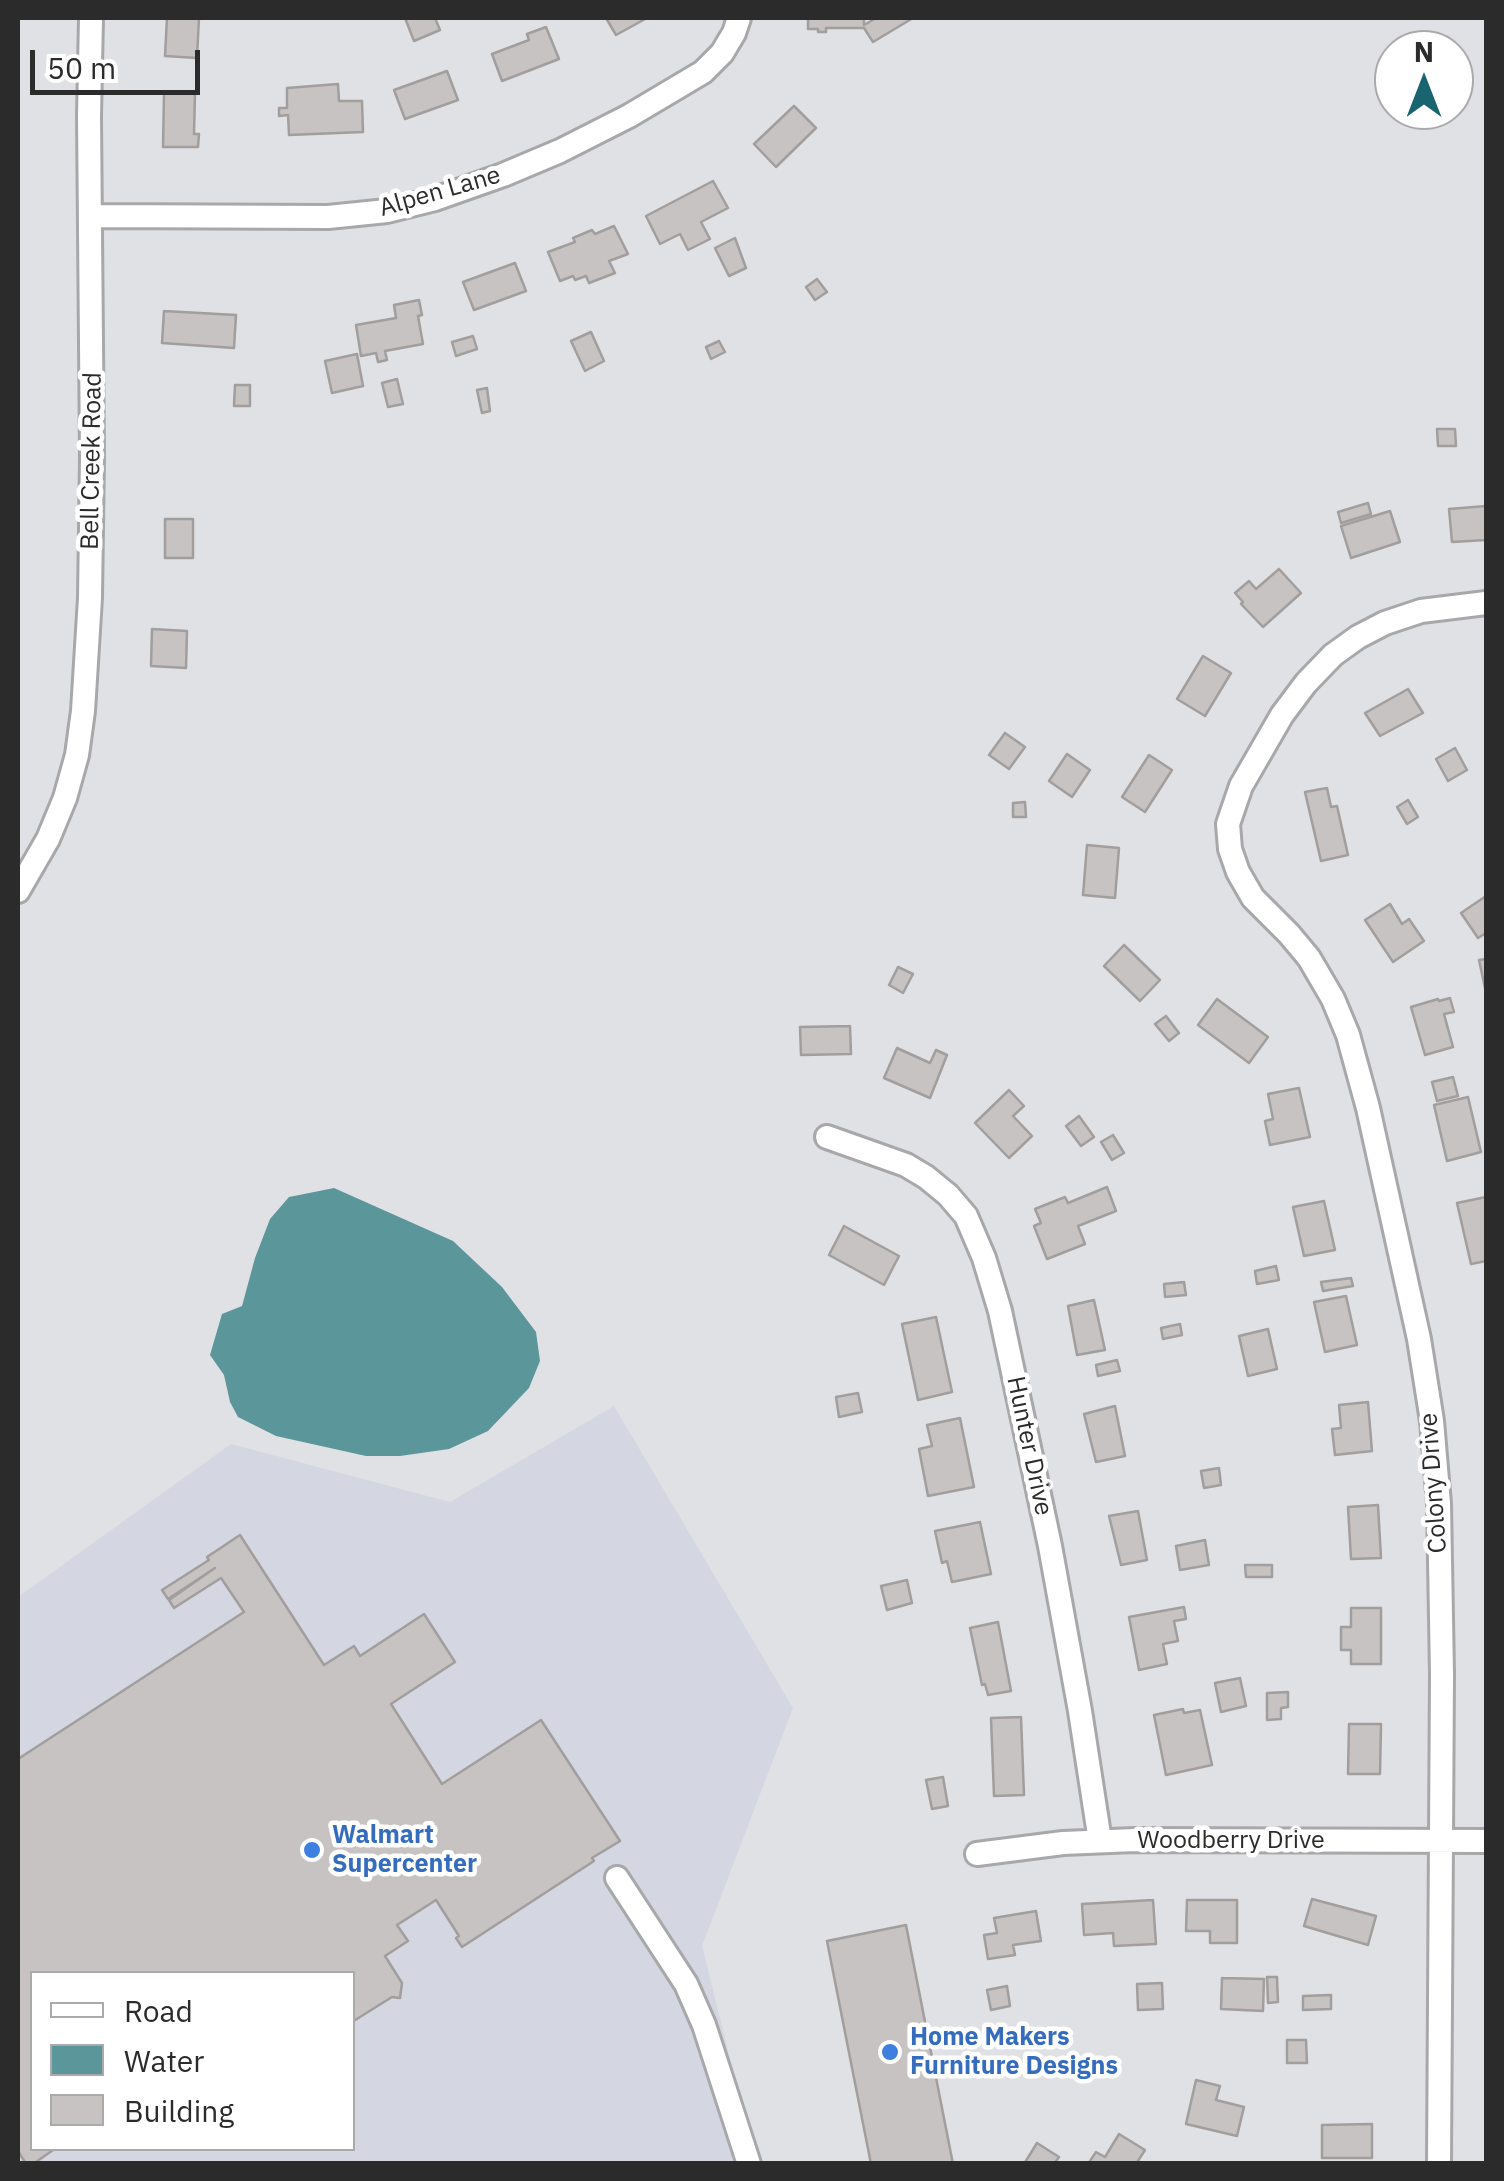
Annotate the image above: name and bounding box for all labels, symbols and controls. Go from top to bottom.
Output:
scale bar [35,30,205,92]
north arrow [1374,30,1474,130]
text: N [1414,33,1434,70]
text: 50 m [47,48,116,87]
street label: Alpen Lane [376,160,504,224]
street label: Bell Creek Road [75,372,109,550]
street label: Hunter Drive [1000,1374,1058,1518]
street label: Colony Drive [1414,1412,1454,1554]
place label: Walmart Supercenter [332,1821,477,1880]
street label: Woodberry Drive [1137,1826,1325,1856]
marker: Walmart Supercenter [301,1839,323,1861]
legend [30,1971,355,2151]
text: Road [124,1991,193,2030]
place label: Home Makers Furniture Designs [910,2023,1118,2082]
text: Water [124,2041,204,2080]
marker: Home Makers Furniture Designs [879,2041,901,2063]
text: Building [124,2091,234,2130]

